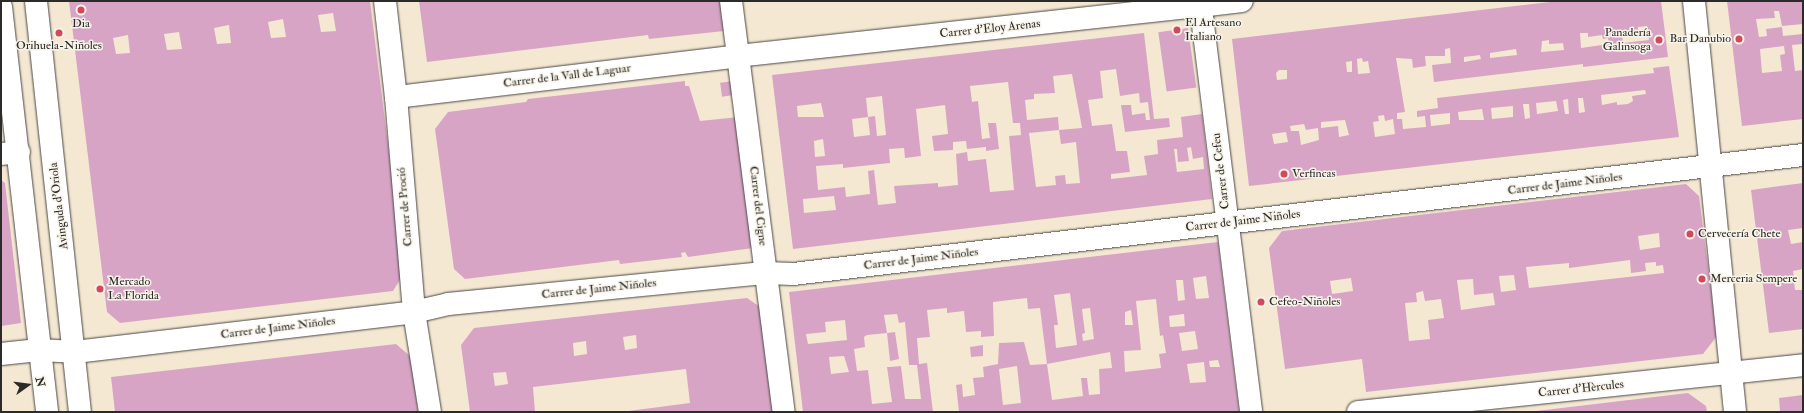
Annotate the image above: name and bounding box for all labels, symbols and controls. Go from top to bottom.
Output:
marker: Dia [76,5,86,15]
place label: El Artesano Italiano [1185,16,1241,44]
place label: Dia [72,17,90,31]
street label: Carrer d'Eloy Arenas [939,17,1041,41]
marker: El Artesano Italiano [1172,25,1182,35]
place label: Panadería Galinsoga [1603,26,1651,54]
marker: Orihuela-Niñoles [54,28,64,38]
place label: Bar Danubio [1669,32,1731,46]
marker: Bar Danubio [1734,34,1744,44]
marker: Panadería Galinsoga [1654,35,1664,45]
place label: Orihuela-Niñoles [16,39,102,53]
street label: Carrer de la Vall de Laguar [502,61,632,91]
street label: Carrer de Cefeu [1209,132,1233,210]
street label: Avinguda d'Oriola [47,162,71,250]
street label: Carrer del Cigne [746,165,770,247]
street label: Carrer de Proció [394,167,416,247]
place label: Verfincas [1292,167,1336,181]
marker: Verfincas [1279,169,1289,179]
street label: Carrer de Jaime Niñoles [1507,170,1623,198]
street label: Carrer de Jaime Niñoles [1185,207,1301,235]
place label: Cervecería Chete [1698,227,1780,241]
marker: Cervecería Chete [1685,229,1695,239]
street label: Carrer de Jaime Niñoles [863,245,979,273]
place label: Merceria Sempere [1710,272,1797,286]
marker: Merceria Sempere [1697,274,1707,284]
place label: Mercado La Florida [108,275,159,303]
street label: Carrer de Jaime Niñoles [541,276,657,302]
marker: Mercado La Florida [95,284,105,294]
place label: Cefeo-Niñoles [1269,295,1340,309]
marker: Cefeo-Niñoles [1256,297,1266,307]
street label: Carrer de Jaime Niñoles [220,314,336,342]
north arrow [8,365,48,405]
text: N [33,376,48,388]
street label: Carrer d'Hèrcules [1538,377,1624,401]

